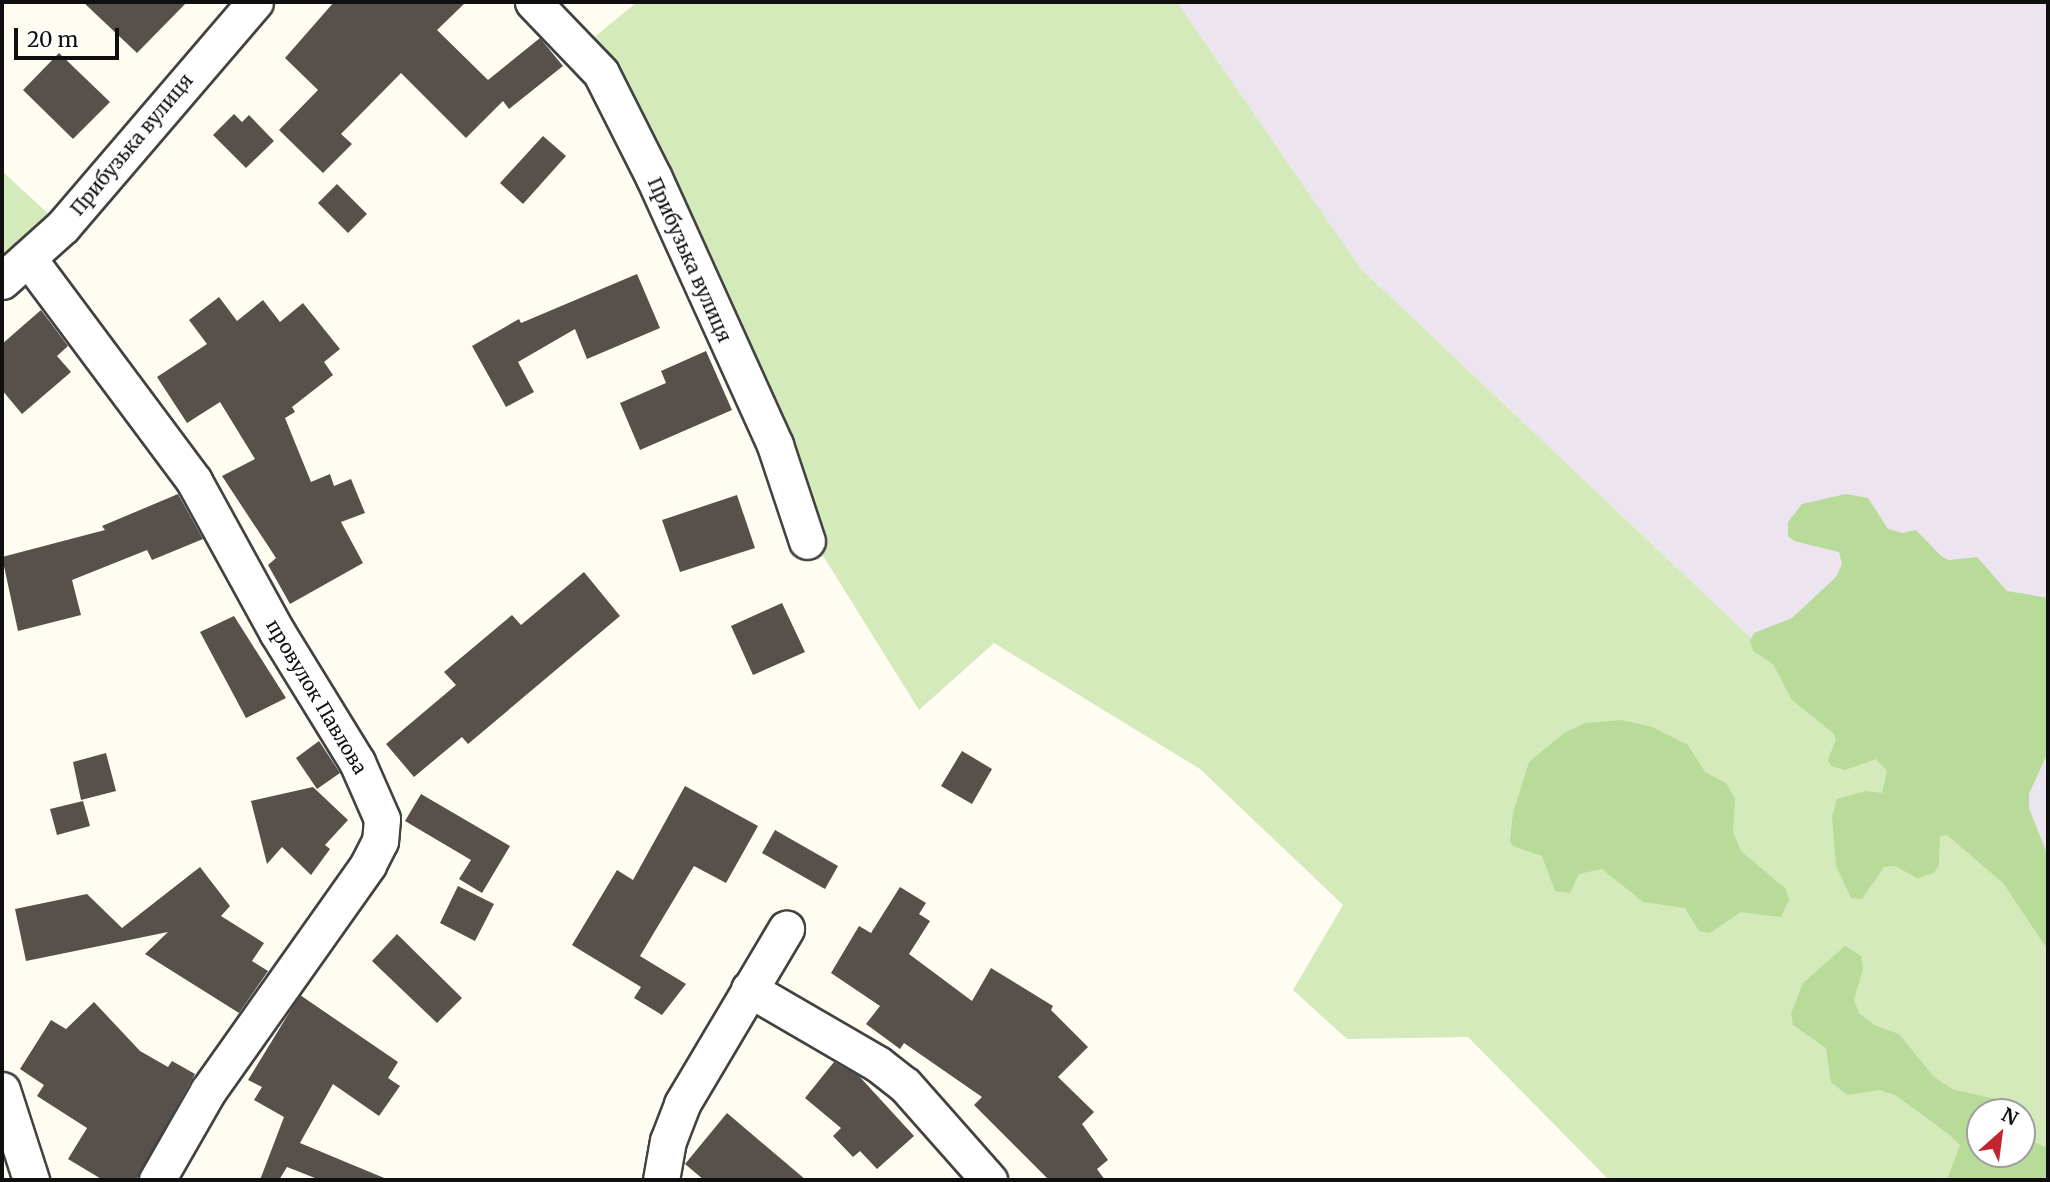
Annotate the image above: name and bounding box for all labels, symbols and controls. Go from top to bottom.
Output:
scale bar [18,14,122,58]
text: 20 m [27,26,78,53]
street label: Прибузька вулиця [66,69,198,221]
street label: Прибузька вулиця [642,174,736,346]
street label: провулок Павлова [261,616,371,778]
north arrow [1966,1098,2036,1168]
text: N [1998,1102,2022,1130]

